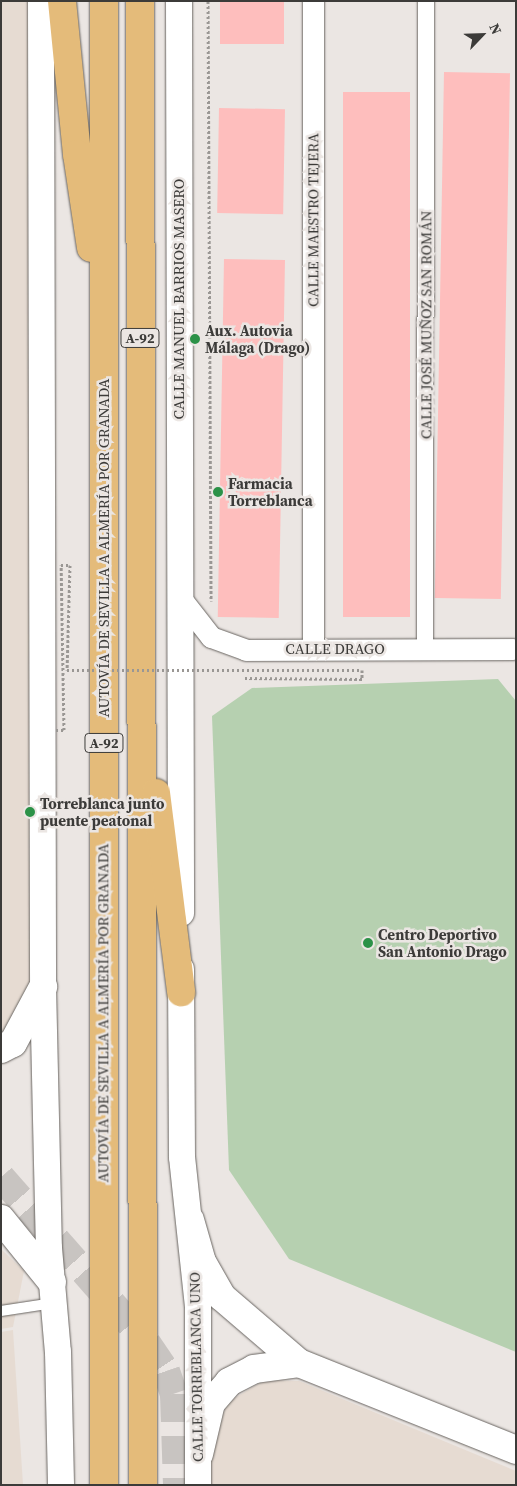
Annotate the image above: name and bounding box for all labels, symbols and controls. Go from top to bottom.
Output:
north arrow [457,10,507,60]
text: N [484,20,507,38]
street label: CALLE MAESTRO TEJERA [304,133,322,307]
street label: CALLE MANUEL BARRIOS MASERO [170,179,188,419]
street label: CALLE JOSÉ MUÑOZ SAN ROMÁN [417,211,435,439]
place label: Aux. Autovia Málaga (Drago) [205,321,310,356]
road number: A-92 [120,326,160,349]
marker: Aux. Autovia Málaga (Drago) [189,333,201,345]
street label: AUTOVÍA DE SEVILLA A ALMERÍA POR GRANADA [95,378,113,718]
place label: Farmacia Torreblanca [228,474,313,509]
marker: Farmacia Torreblanca [212,486,224,498]
street label: CALLE DRAGO [285,640,385,658]
road number: A-92 [84,731,124,754]
place label: Torreblanca junto puente peatonal [40,794,164,829]
marker: Torreblanca junto puente peatonal [24,806,36,818]
street label: AUTOVÍA DE SEVILLA A ALMERÍA POR GRANADA [94,843,112,1183]
place label: Centro Deportivo San Antonio Drago [378,925,507,960]
marker: Centro Deportivo San Antonio Drago [362,937,374,949]
street label: CALLE TORREBLANCA UNO [185,1272,207,1462]

